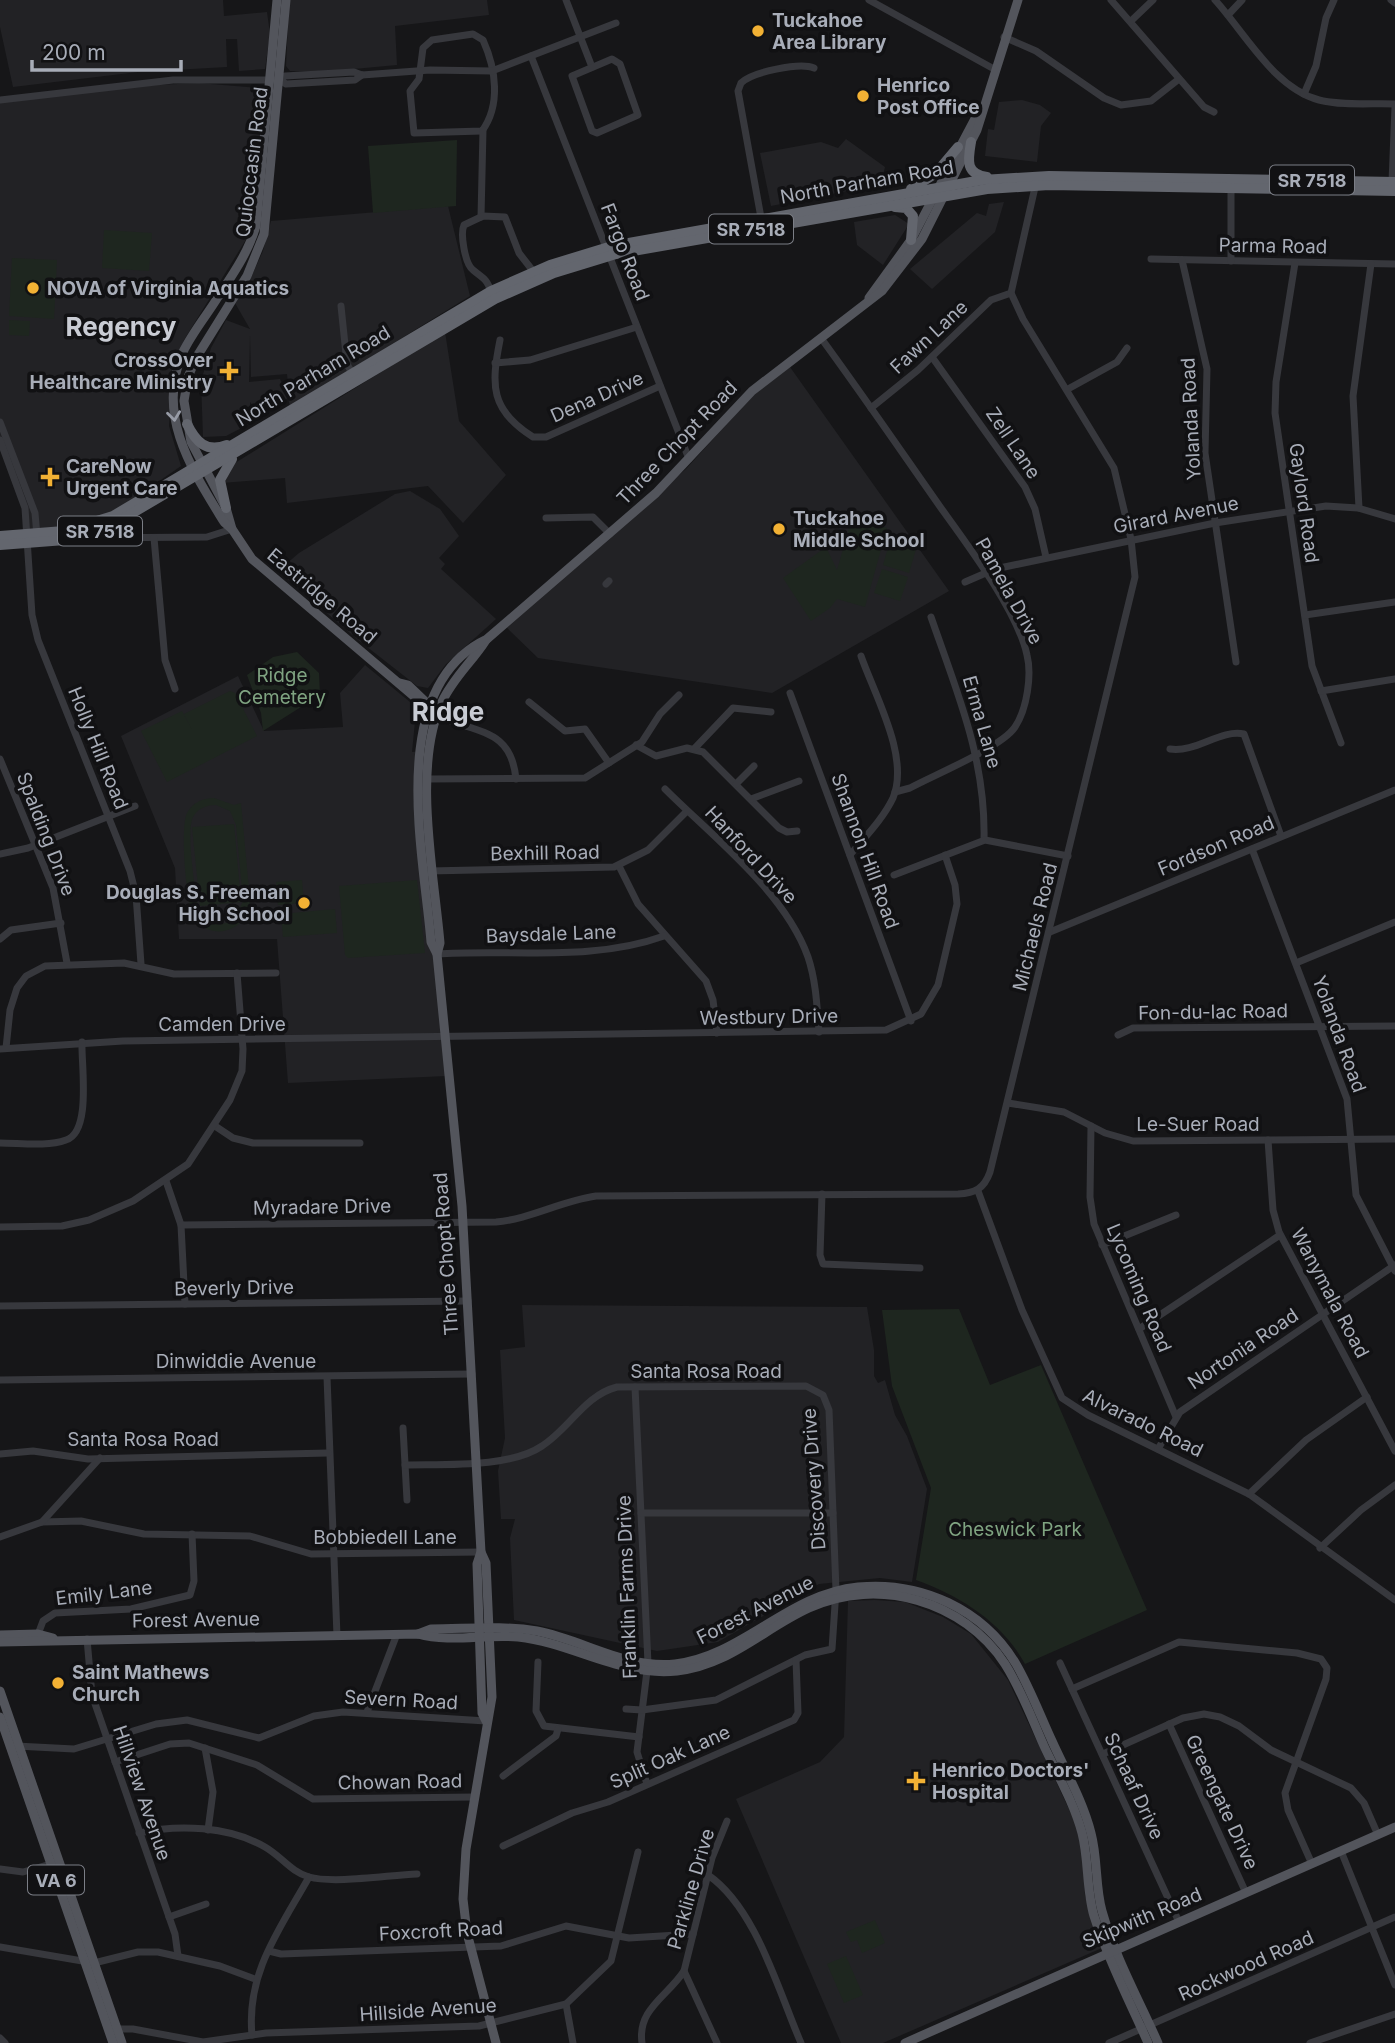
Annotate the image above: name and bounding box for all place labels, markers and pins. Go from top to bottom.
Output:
place label: Tuckahoe Area Library [772,9,887,54]
marker: Tuckahoe Area Library [750,23,766,39]
place label: Henrico Post Office [877,74,980,119]
marker: Henrico Post Office [855,88,871,104]
place label: NOVA of Virginia Aquatics [47,277,289,300]
marker: NOVA of Virginia Aquatics [25,280,41,296]
place label: CrossOver Healthcare Ministry [30,349,214,394]
marker: CrossOver Healthcare Ministry [219,361,239,381]
place label: CareNow Urgent Care [66,455,177,500]
marker: CareNow Urgent Care [40,467,60,487]
place label: Tuckahoe Middle School [793,507,925,552]
marker: Tuckahoe Middle School [771,521,787,537]
place label: Douglas S. Freeman High School [106,881,290,926]
marker: Douglas S. Freeman High School [296,895,312,911]
place label: Saint Mathews Church [72,1661,209,1706]
marker: Saint Mathews Church [50,1675,66,1691]
place label: Henrico Doctors' Hospital [932,1759,1089,1804]
marker: Henrico Doctors' Hospital [906,1771,926,1791]

